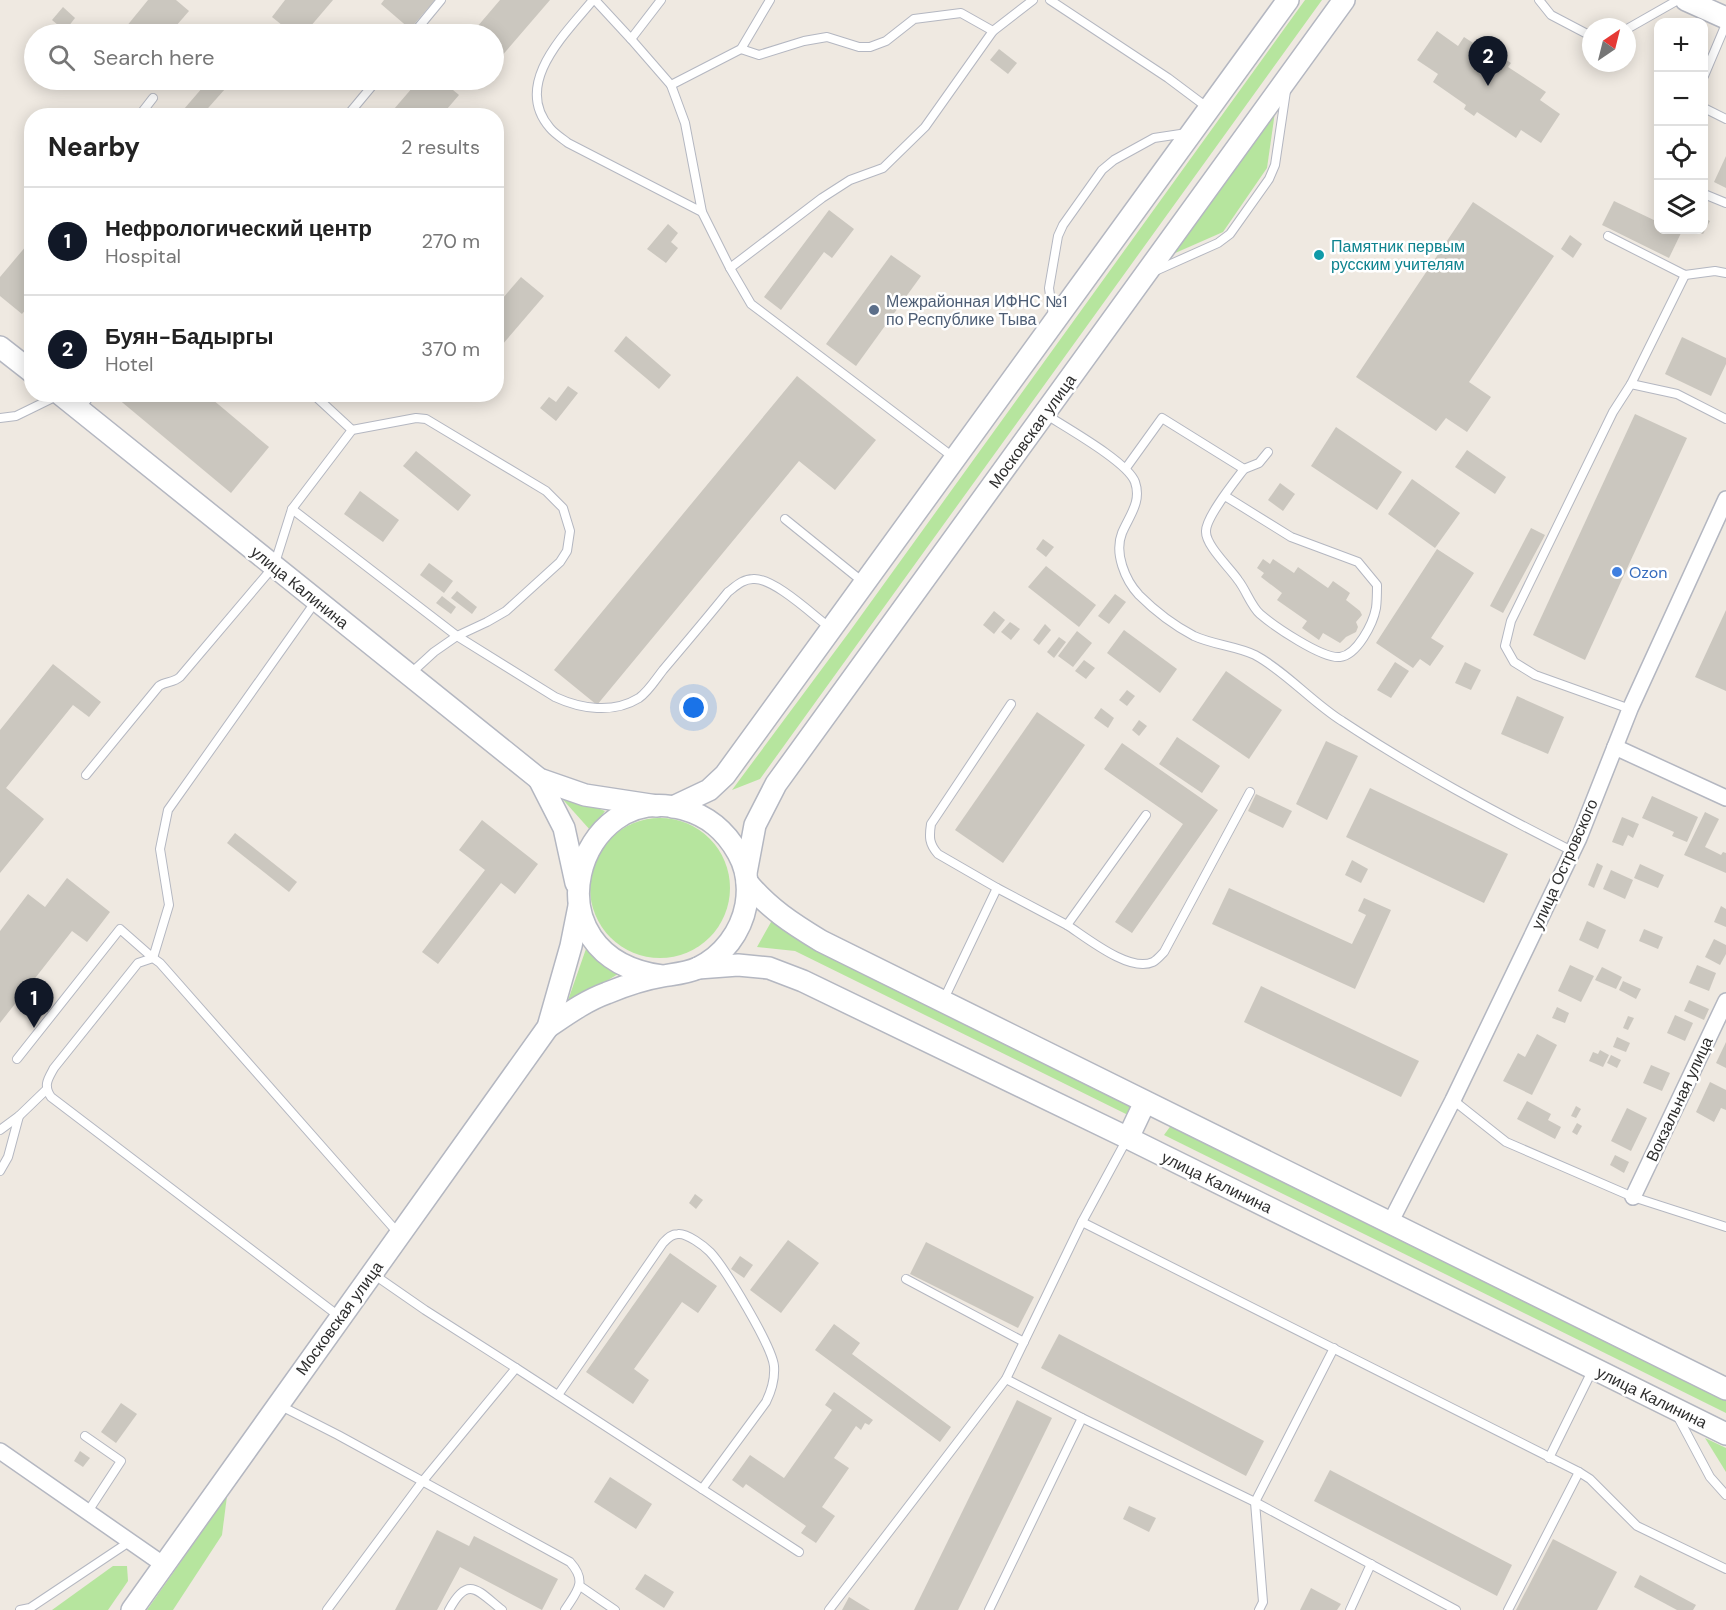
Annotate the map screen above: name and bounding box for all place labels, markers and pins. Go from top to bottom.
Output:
pin: 2 [1468,36,1508,86]
place label: Памятник первым русским учителям [1331,236,1465,275]
marker: Памятник первым русским учителям [1312,248,1326,262]
place label: Межрайонная ИФНС №1 по Республике Тыва [886,291,1067,330]
marker: Межрайонная ИФНС №1 по Республике Тыва [867,303,881,317]
place label: Ozon [1629,562,1667,583]
marker: Ozon [1610,565,1624,579]
pin: 1 [15,978,54,1028]

